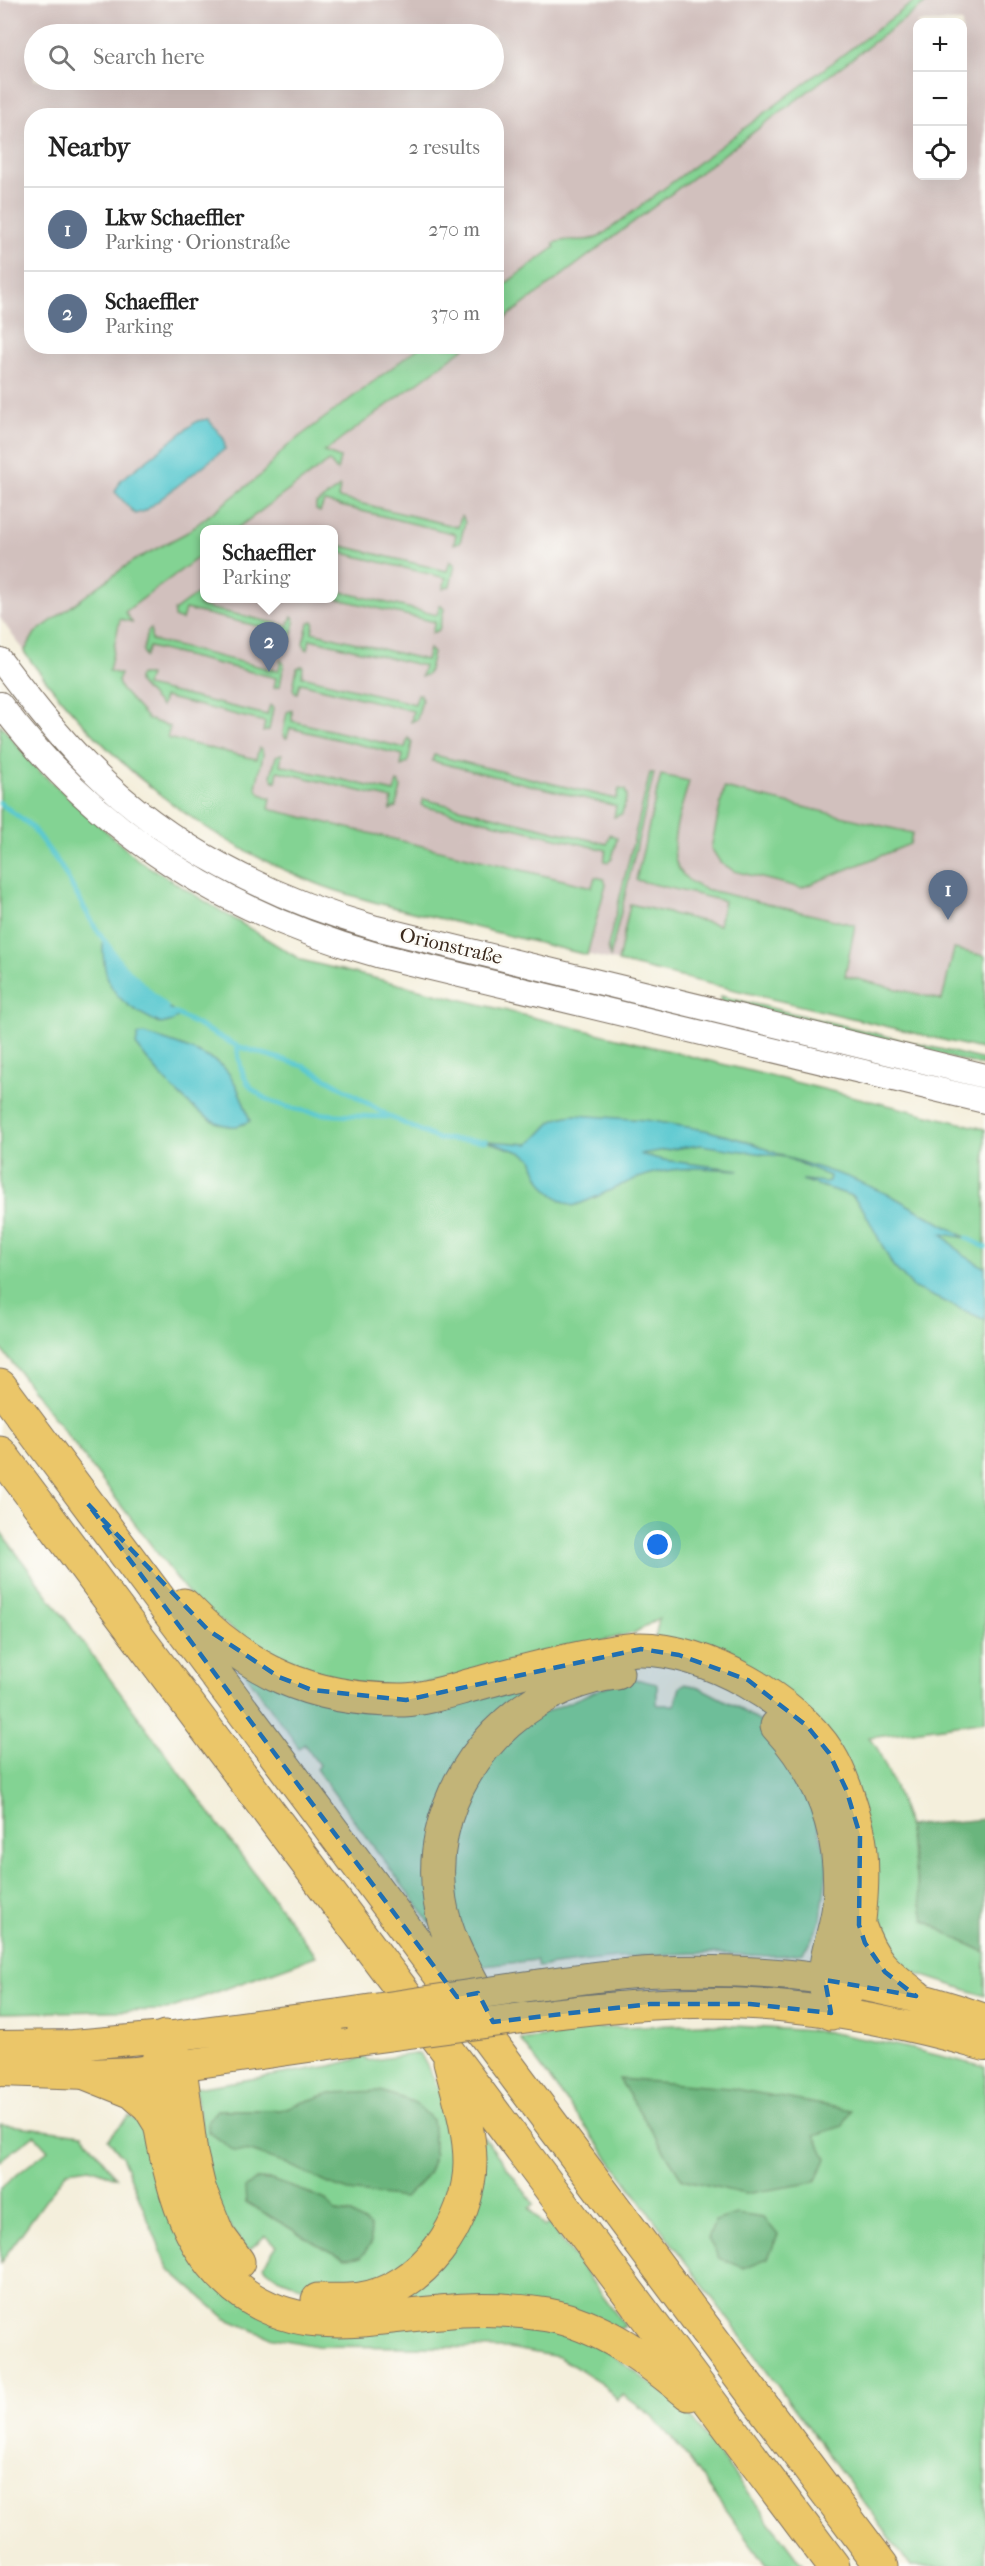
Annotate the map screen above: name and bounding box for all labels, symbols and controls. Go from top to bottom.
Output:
map controls [913,18,967,180]
button: + [913,18,967,72]
search box [24,24,504,90]
icon: search [45,41,78,74]
text: Search here [93,44,205,70]
button: − [913,72,967,126]
button: locate [913,126,967,180]
text: Nearby [48,132,130,163]
text: 2 results [409,136,480,159]
text: Lkw Schaeffler [105,205,244,231]
text: 1 [64,218,71,241]
text: 270 m [428,218,480,241]
text: Parking · Orionstraße [105,231,290,254]
text: Schaeffler [105,289,198,315]
text: 2 [62,302,73,325]
text: 370 m [430,302,480,325]
text: Parking [105,315,173,338]
popup [200,525,338,603]
text: Schaeffler [222,540,316,566]
text: Parking [222,566,290,589]
pin: 2 [250,622,288,672]
pin: 1 [928,870,968,920]
street label: Orionstraße [397,923,505,969]
your location [643,1530,672,1559]

